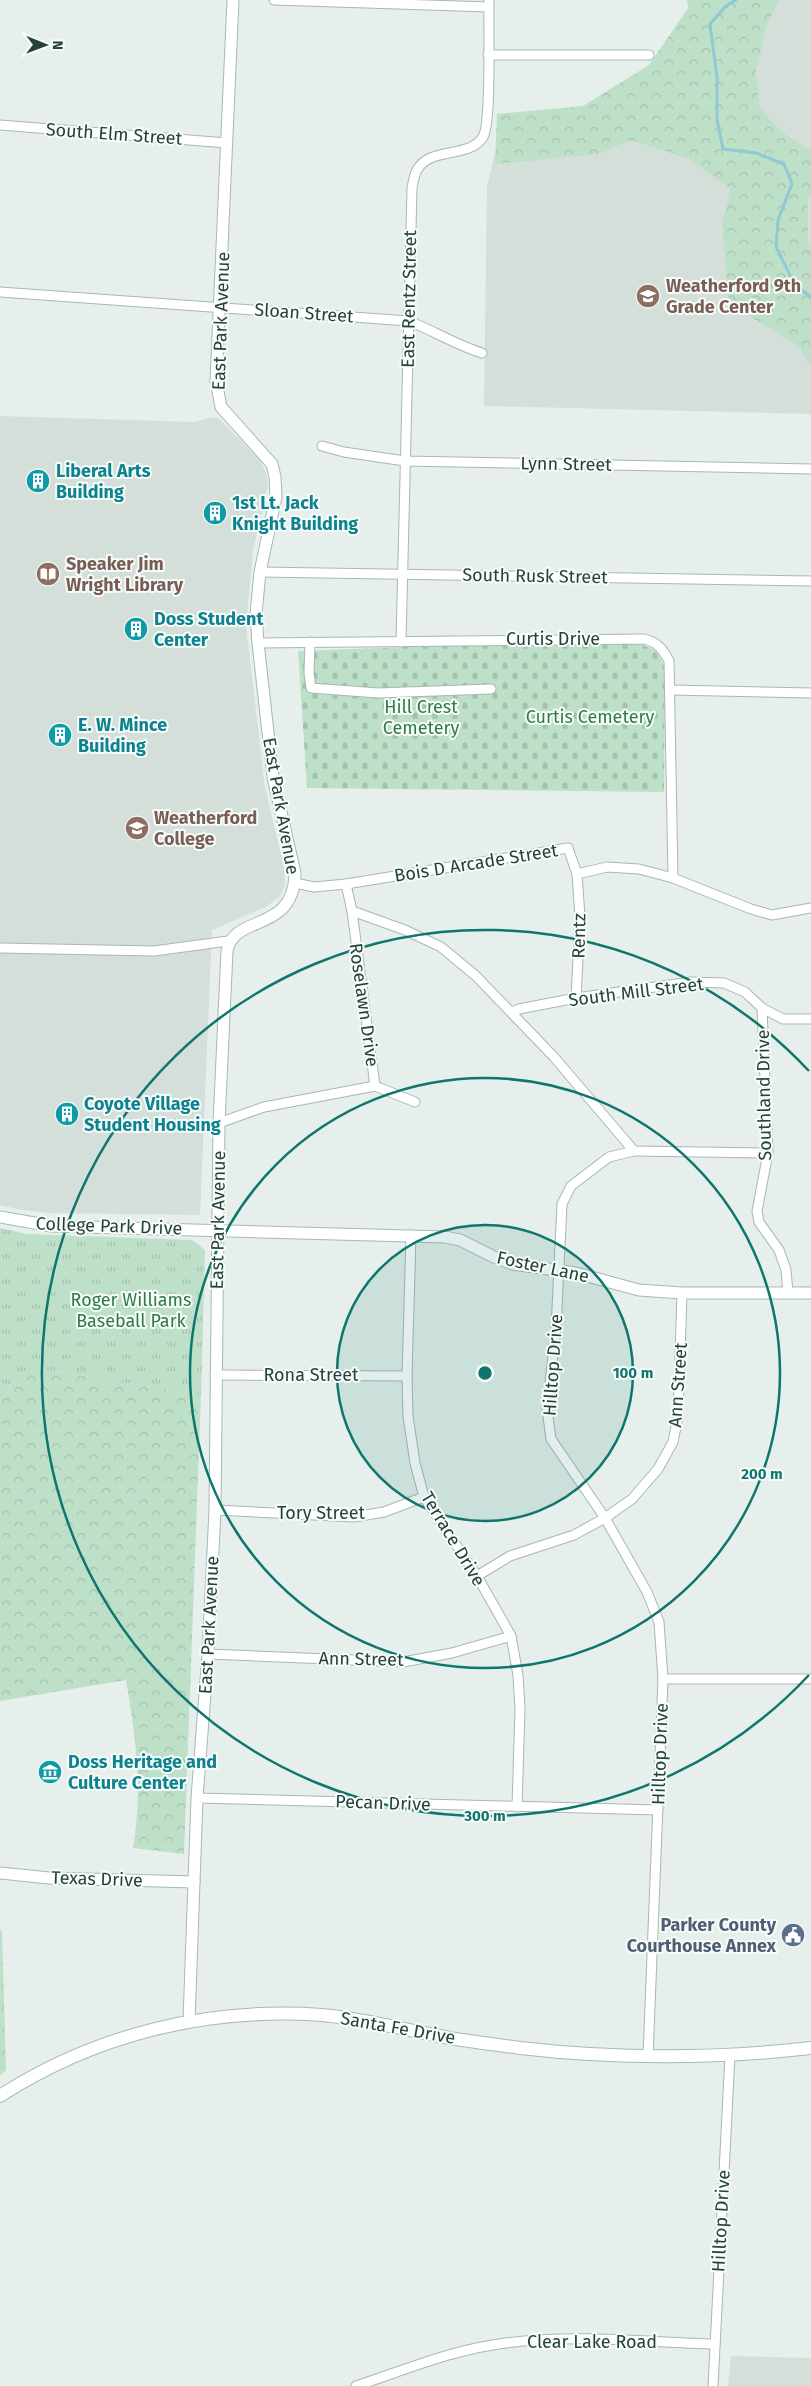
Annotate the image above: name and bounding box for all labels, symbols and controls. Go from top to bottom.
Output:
north arrow [20,20,70,70]
text: N [49,40,66,50]
street label: South Elm Street [45,118,183,150]
street label: East Rentz Street [397,229,421,368]
street label: East Park Avenue [208,251,234,391]
place label: Weatherford 9th Grade Center [666,275,801,318]
school or university icon: Weatherford 9th Grade Center [635,283,661,309]
street label: Sloan Street [254,299,355,327]
street label: Lynn Street [520,452,612,476]
place label: Liberal Arts Building [56,460,151,503]
building icon: Liberal Arts Building [25,468,51,494]
place label: 1st Lt. Jack Knight Building [232,492,358,535]
building icon: 1st Lt. Jack Knight Building [202,500,228,526]
place label: Speaker Jim Wright Library [66,553,184,596]
library icon: Speaker Jim Wright Library [35,561,61,587]
street label: South Rusk Street [462,564,608,588]
place label: Doss Student Center [154,608,264,651]
building icon: Doss Student Center [123,616,149,642]
street label: Curtis Drive [506,628,600,650]
park label: Hill Crest Cemetery [383,696,459,739]
park label: Curtis Cemetery [526,706,654,728]
place label: E. W. Mince Building [78,714,167,757]
building icon: E. W. Mince Building [47,722,73,748]
street label: East Park Avenue [258,736,304,876]
place label: Weatherford College [154,807,257,850]
school or university icon: Weatherford College [124,815,150,841]
street label: Bois D Arcade Street [393,839,560,887]
street label: Rentz [568,913,590,959]
street label: Roselawn Drive [344,942,384,1068]
street label: South Mill Street [567,973,705,1011]
street label: Southland Drive [752,1029,776,1161]
place label: Coyote Village Student Housing [84,1093,221,1136]
building icon: Coyote Village Student Housing [54,1101,80,1127]
street label: East Park Avenue [206,1150,230,1290]
street label: College Park Drive [35,1212,183,1240]
street label: Foster Lane [495,1246,591,1288]
park label: Roger Williams Baseball Park [71,1289,191,1332]
street label: Hilltop Drive [538,1313,568,1417]
street label: Ann Street [664,1341,692,1428]
street label: Rona Street [263,1364,359,1386]
centre of rings [476,1364,494,1382]
text: 100 m [613,1364,653,1382]
text: 200 m [741,1465,783,1483]
street label: Terrace Drive [416,1488,490,1590]
street label: Tory Street [277,1502,366,1524]
street label: East Park Avenue [194,1555,224,1695]
street label: Ann Street [318,1647,404,1671]
street label: Hilltop Drive [647,1703,673,1805]
place label: Doss Heritage and Culture Center [68,1751,217,1794]
museum icon: Doss Heritage and Culture Center [37,1759,63,1785]
street label: Pecan Drive [335,1790,431,1816]
text: 300 m [463,1807,506,1825]
street label: Texas Drive [51,1866,143,1892]
place label: Parker County Courthouse Annex [627,1914,777,1957]
public building icon: Parker County Courthouse Annex [780,1922,806,1948]
street label: Santa Fe Drive [339,2007,457,2049]
street label: Hilltop Drive [707,2169,735,2273]
street label: Clear Lake Road [527,2331,657,2353]

